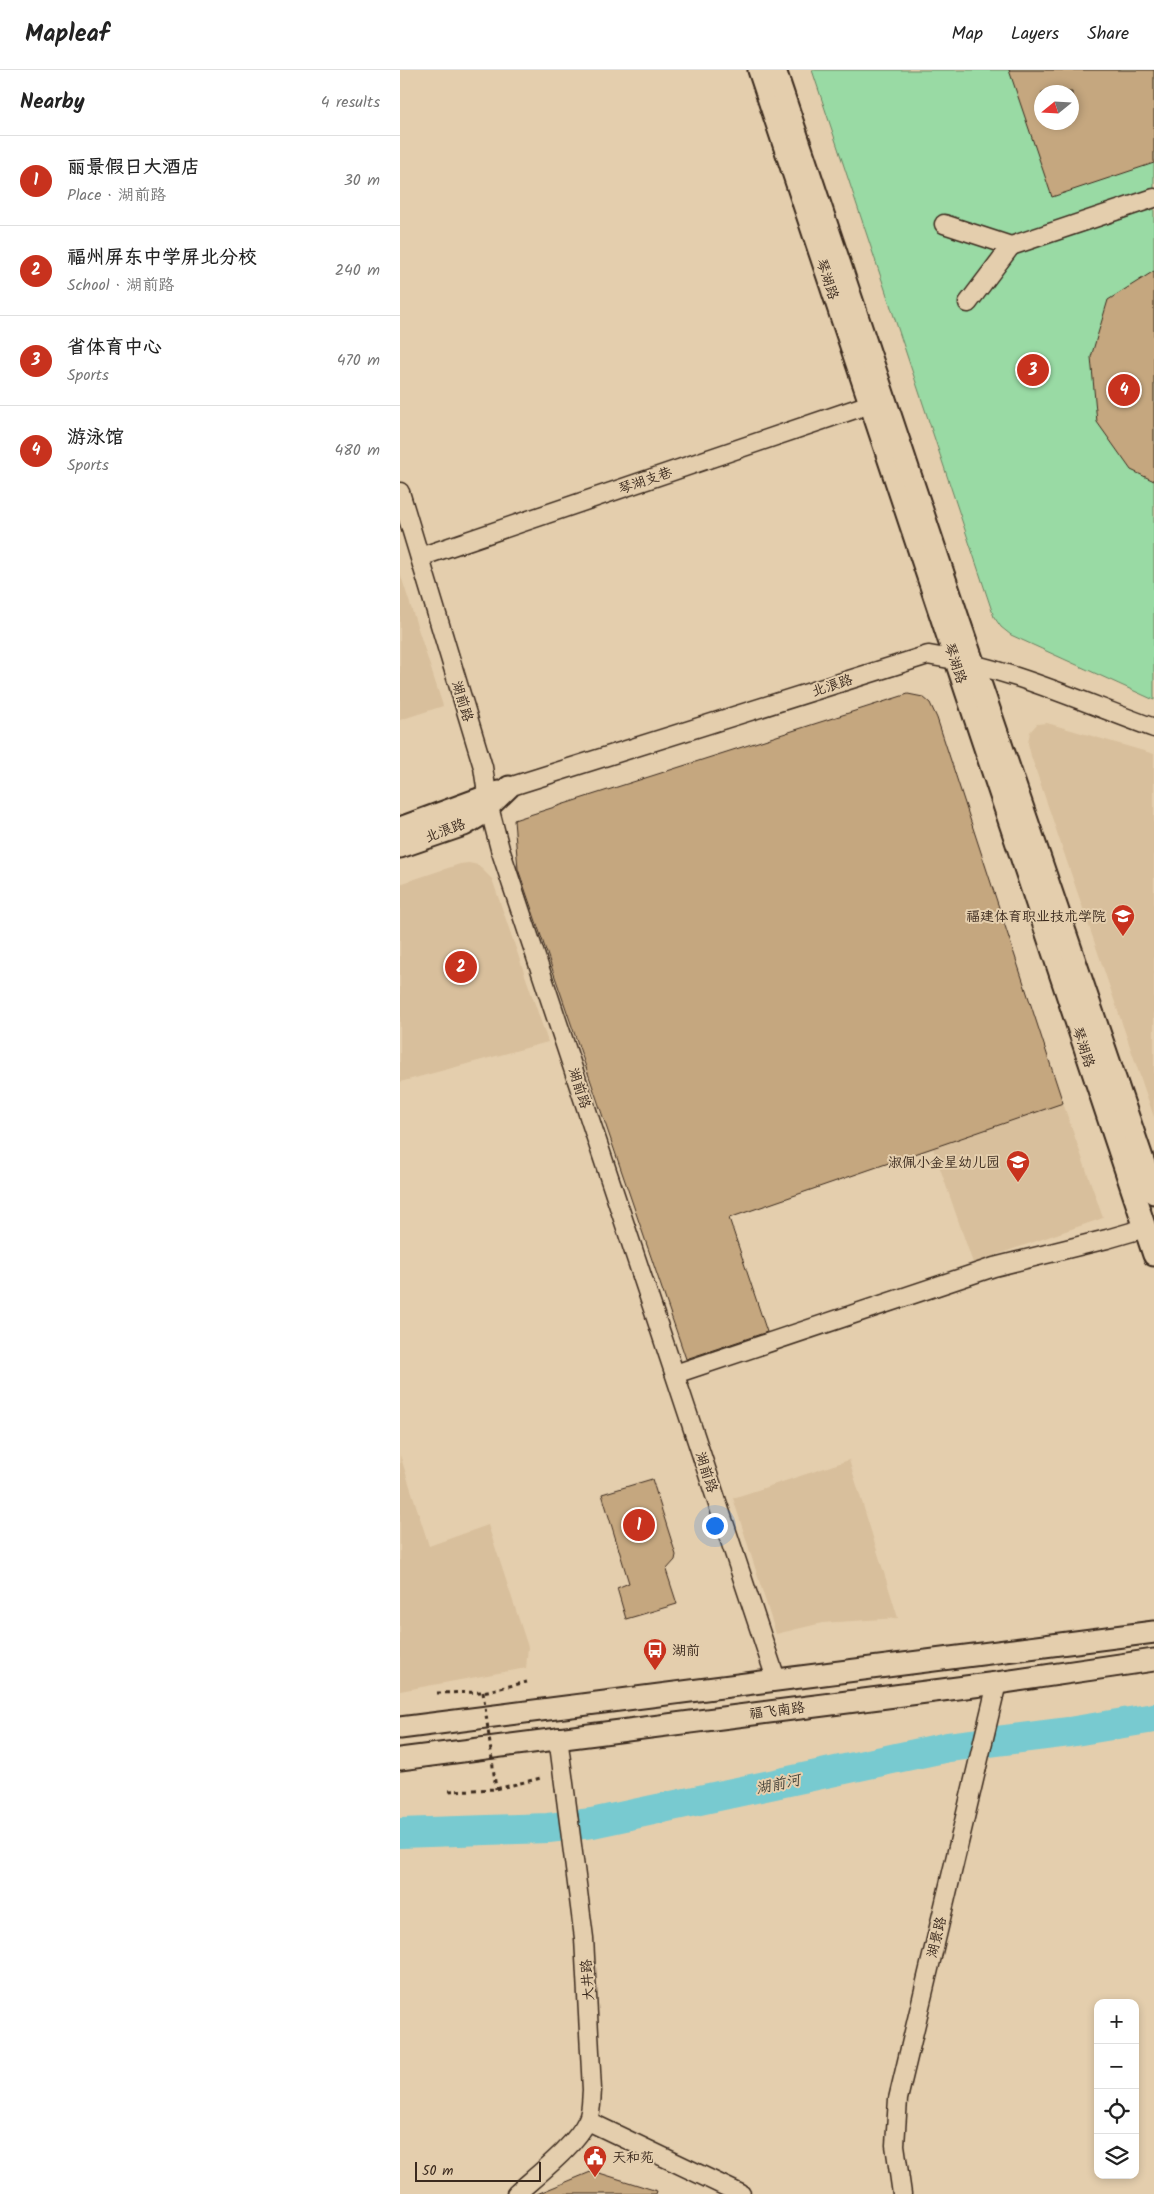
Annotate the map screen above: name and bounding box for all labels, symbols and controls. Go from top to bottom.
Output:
text: Mapleaf [25,15,109,54]
text: Map [952,20,983,49]
text: Layers [1011,20,1059,49]
text: Share [1087,20,1129,49]
north arrow [1034,85,1079,130]
text: Nearby [20,86,85,119]
text: 4 results [321,90,380,115]
text: 丽景假日大酒店 [67,153,200,183]
text: 1 [34,168,38,193]
text: 30 m [344,168,380,193]
text: Place · 湖前路 [67,183,166,208]
text: 福州屏东中学屏北分校 [67,243,257,273]
street label: 琴湖路 [810,256,844,303]
text: 2 [31,258,41,283]
text: 240 m [335,258,380,283]
text: School · 湖前路 [67,273,174,298]
text: 省体育中心 [67,333,162,363]
text: 3 [32,348,40,373]
text: 470 m [337,348,380,373]
pin: 3 [1017,351,1049,389]
text: Sports [67,363,109,388]
pin: 4 [1108,371,1140,409]
text: 游泳馆 [67,423,124,453]
text: 4 [32,438,40,463]
text: 480 m [334,438,380,463]
text: Sports [67,453,109,478]
street label: 琴湖支巷 [615,461,676,500]
street label: 琴湖路 [938,640,972,687]
street label: 北浪路 [809,669,856,703]
street label: 湖前路 [445,678,479,725]
street label: 北浪路 [422,813,469,849]
school or university icon: 福建体育职业技术学院 [1110,903,1136,937]
place label: 福建体育职业技术学院 [966,906,1106,928]
pin: 2 [445,948,477,986]
street label: 琴湖路 [1066,1024,1100,1071]
street label: 湖前路 [562,1065,596,1112]
school or university icon: 淑佩小金星幼儿园 [1005,1149,1031,1183]
place label: 淑佩小金星幼儿园 [888,1152,1000,1174]
street label: 湖前路 [689,1449,723,1496]
pin: 1 [623,1506,655,1544]
your location [702,1513,728,1539]
bus stop icon: 湖前 [642,1637,668,1671]
place label: 湖前 [672,1640,700,1662]
street label: 福飞南路 [748,1697,806,1725]
water label: 湖前河 [754,1768,806,1801]
street label: 湖景路 [921,1914,953,1960]
street label: 大井路 [576,1958,600,2002]
map controls [1094,1999,1139,2179]
button: + [1094,1999,1139,2044]
button: − [1094,2044,1139,2089]
button: locate [1094,2089,1139,2134]
button: layers [1094,2134,1139,2179]
public building icon: 天和苑 [582,2144,608,2178]
place label: 天和苑 [612,2147,654,2169]
scale bar [415,2159,541,2182]
text: 50 m [422,2160,453,2182]

